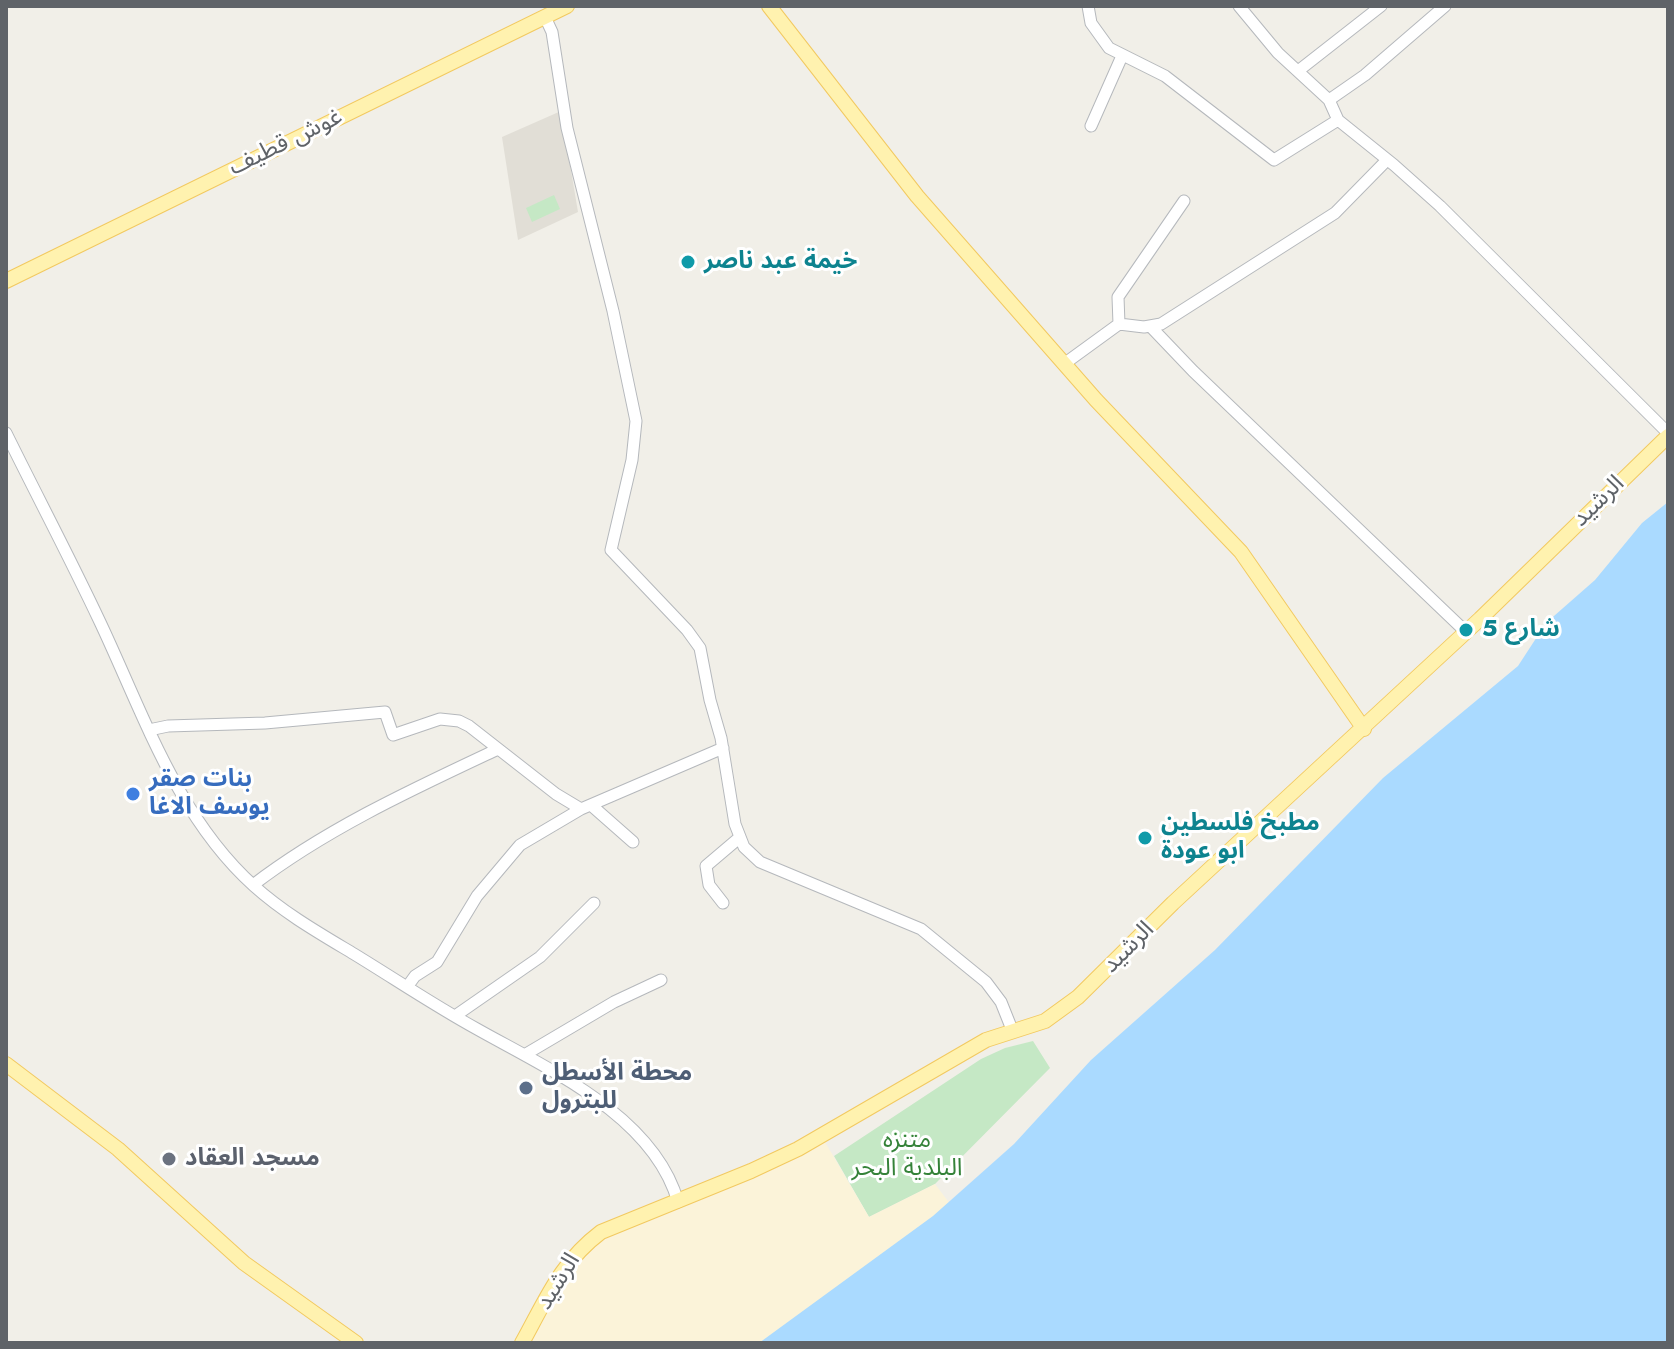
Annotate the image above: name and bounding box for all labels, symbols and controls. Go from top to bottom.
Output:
street label: غوش قطيف [225,103,347,183]
place label: خيمة عبد ناصر [704,248,857,276]
marker: خيمة عبد ناصر [679,253,697,271]
street label: الرشيد [1567,470,1631,534]
place label: شارع 5 [1482,616,1560,644]
marker: شارع 5 [1457,621,1475,639]
place label: بنات صقر يوسف الاغا [149,766,270,822]
marker: بنات صقر يوسف الاغا [124,785,142,803]
place label: مطبخ فلسطين ابو عودة [1161,810,1320,866]
marker: مطبخ فلسطين ابو عودة [1136,829,1154,847]
street label: الرشيد [1097,916,1161,980]
place label: محطة الأسطل للبترول [542,1060,692,1116]
marker: محطة الأسطل للبترول [517,1079,535,1097]
park label: متنزه البلدية البحر [851,1127,963,1183]
place label: مسجد العقاد [185,1145,320,1173]
marker: مسجد العقاد [160,1150,178,1168]
street label: الرشيد [531,1248,587,1316]

